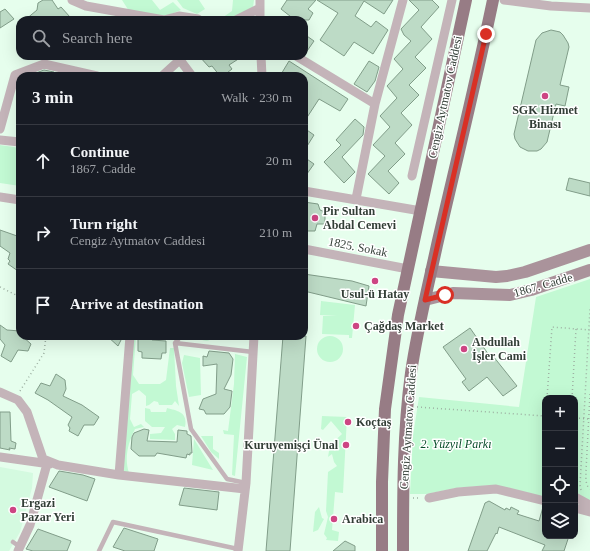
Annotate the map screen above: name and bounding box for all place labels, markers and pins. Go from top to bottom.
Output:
marker: SGK Hizmet Binası [540,91,550,101]
place label: SGK Hizmet Binası [512,103,578,131]
place label: Pir Sultan Abdal Cemevi [323,204,397,232]
marker: Pir Sultan Abdal Cemevi [310,213,320,223]
marker: Usul-ü Hatay [370,276,380,286]
place label: Usul-ü Hatay [341,287,409,301]
place label: Çağdaş Market [364,319,444,333]
marker: Çağdaş Market [351,321,361,331]
place label: Abdullah İşler Cami [472,335,527,363]
marker: Abdullah İşler Cami [459,344,469,354]
place label: Koçtaş [356,415,392,429]
marker: Koçtaş [343,417,353,427]
place label: Kuruyemişçi Ünal [244,438,339,452]
marker: Kuruyemişçi Ünal [341,440,351,450]
place label: Ergazi Pazar Yeri [21,496,75,524]
marker: Ergazi Pazar Yeri [8,505,18,515]
place label: Arabica [342,512,383,526]
marker: Arabica [329,514,339,524]

